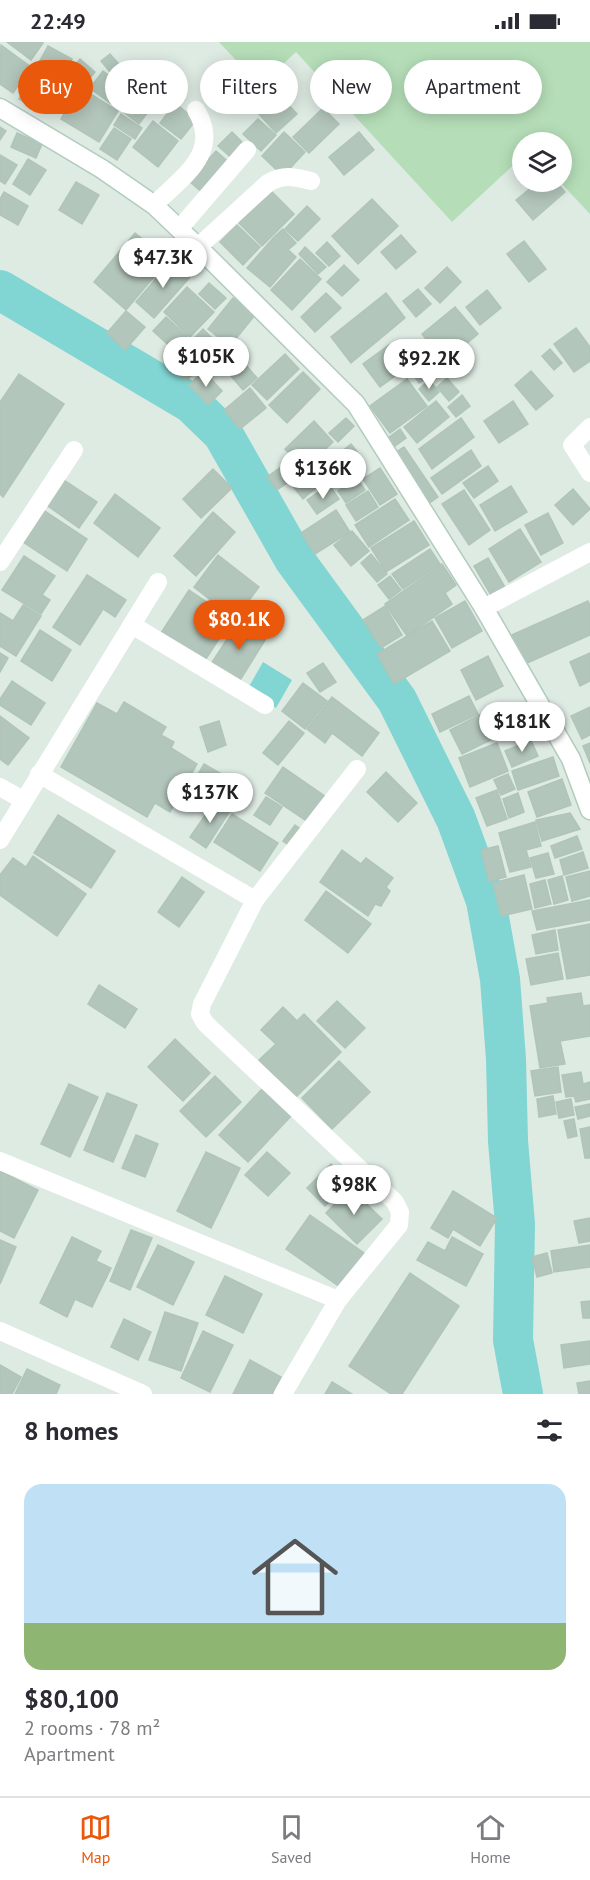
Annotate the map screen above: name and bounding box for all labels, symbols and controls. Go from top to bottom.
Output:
text: 22:49 [30,7,86,35]
chip: Buy [18,60,93,114]
chip: Rent [105,60,188,114]
chip: Filters [200,60,298,114]
chip: New [310,60,392,114]
chip: Apartment [404,60,542,114]
map controls [512,132,572,192]
button: layers [512,132,572,192]
pin: $47.3K [114,238,212,289]
text: $47.3K [133,244,193,270]
pin: $105K [164,337,248,388]
pin: $92.2K [380,339,478,390]
text: $105K [177,343,235,369]
text: $92.2K [398,345,460,371]
pin: $136K [281,449,365,500]
text: $136K [294,455,352,481]
pin: $80.1K [190,600,288,651]
text: $80.1K [208,606,270,632]
pin: $181K [480,702,564,753]
text: $181K [493,708,551,734]
pin: $137K [168,773,252,824]
text: $137K [181,779,239,805]
pin: $98K [318,1165,390,1216]
text: $98K [331,1171,377,1197]
text: 8 homes [24,1414,119,1447]
icon: filters [533,1414,566,1447]
icon: home [241,1523,349,1631]
text: $80,100 [24,1682,119,1715]
text: 2 rooms · 78 m² [24,1715,160,1741]
text: Apartment [24,1741,115,1767]
tab: Map [79,1811,112,1867]
tab: Saved [271,1811,312,1867]
tab: Home [470,1811,511,1867]

